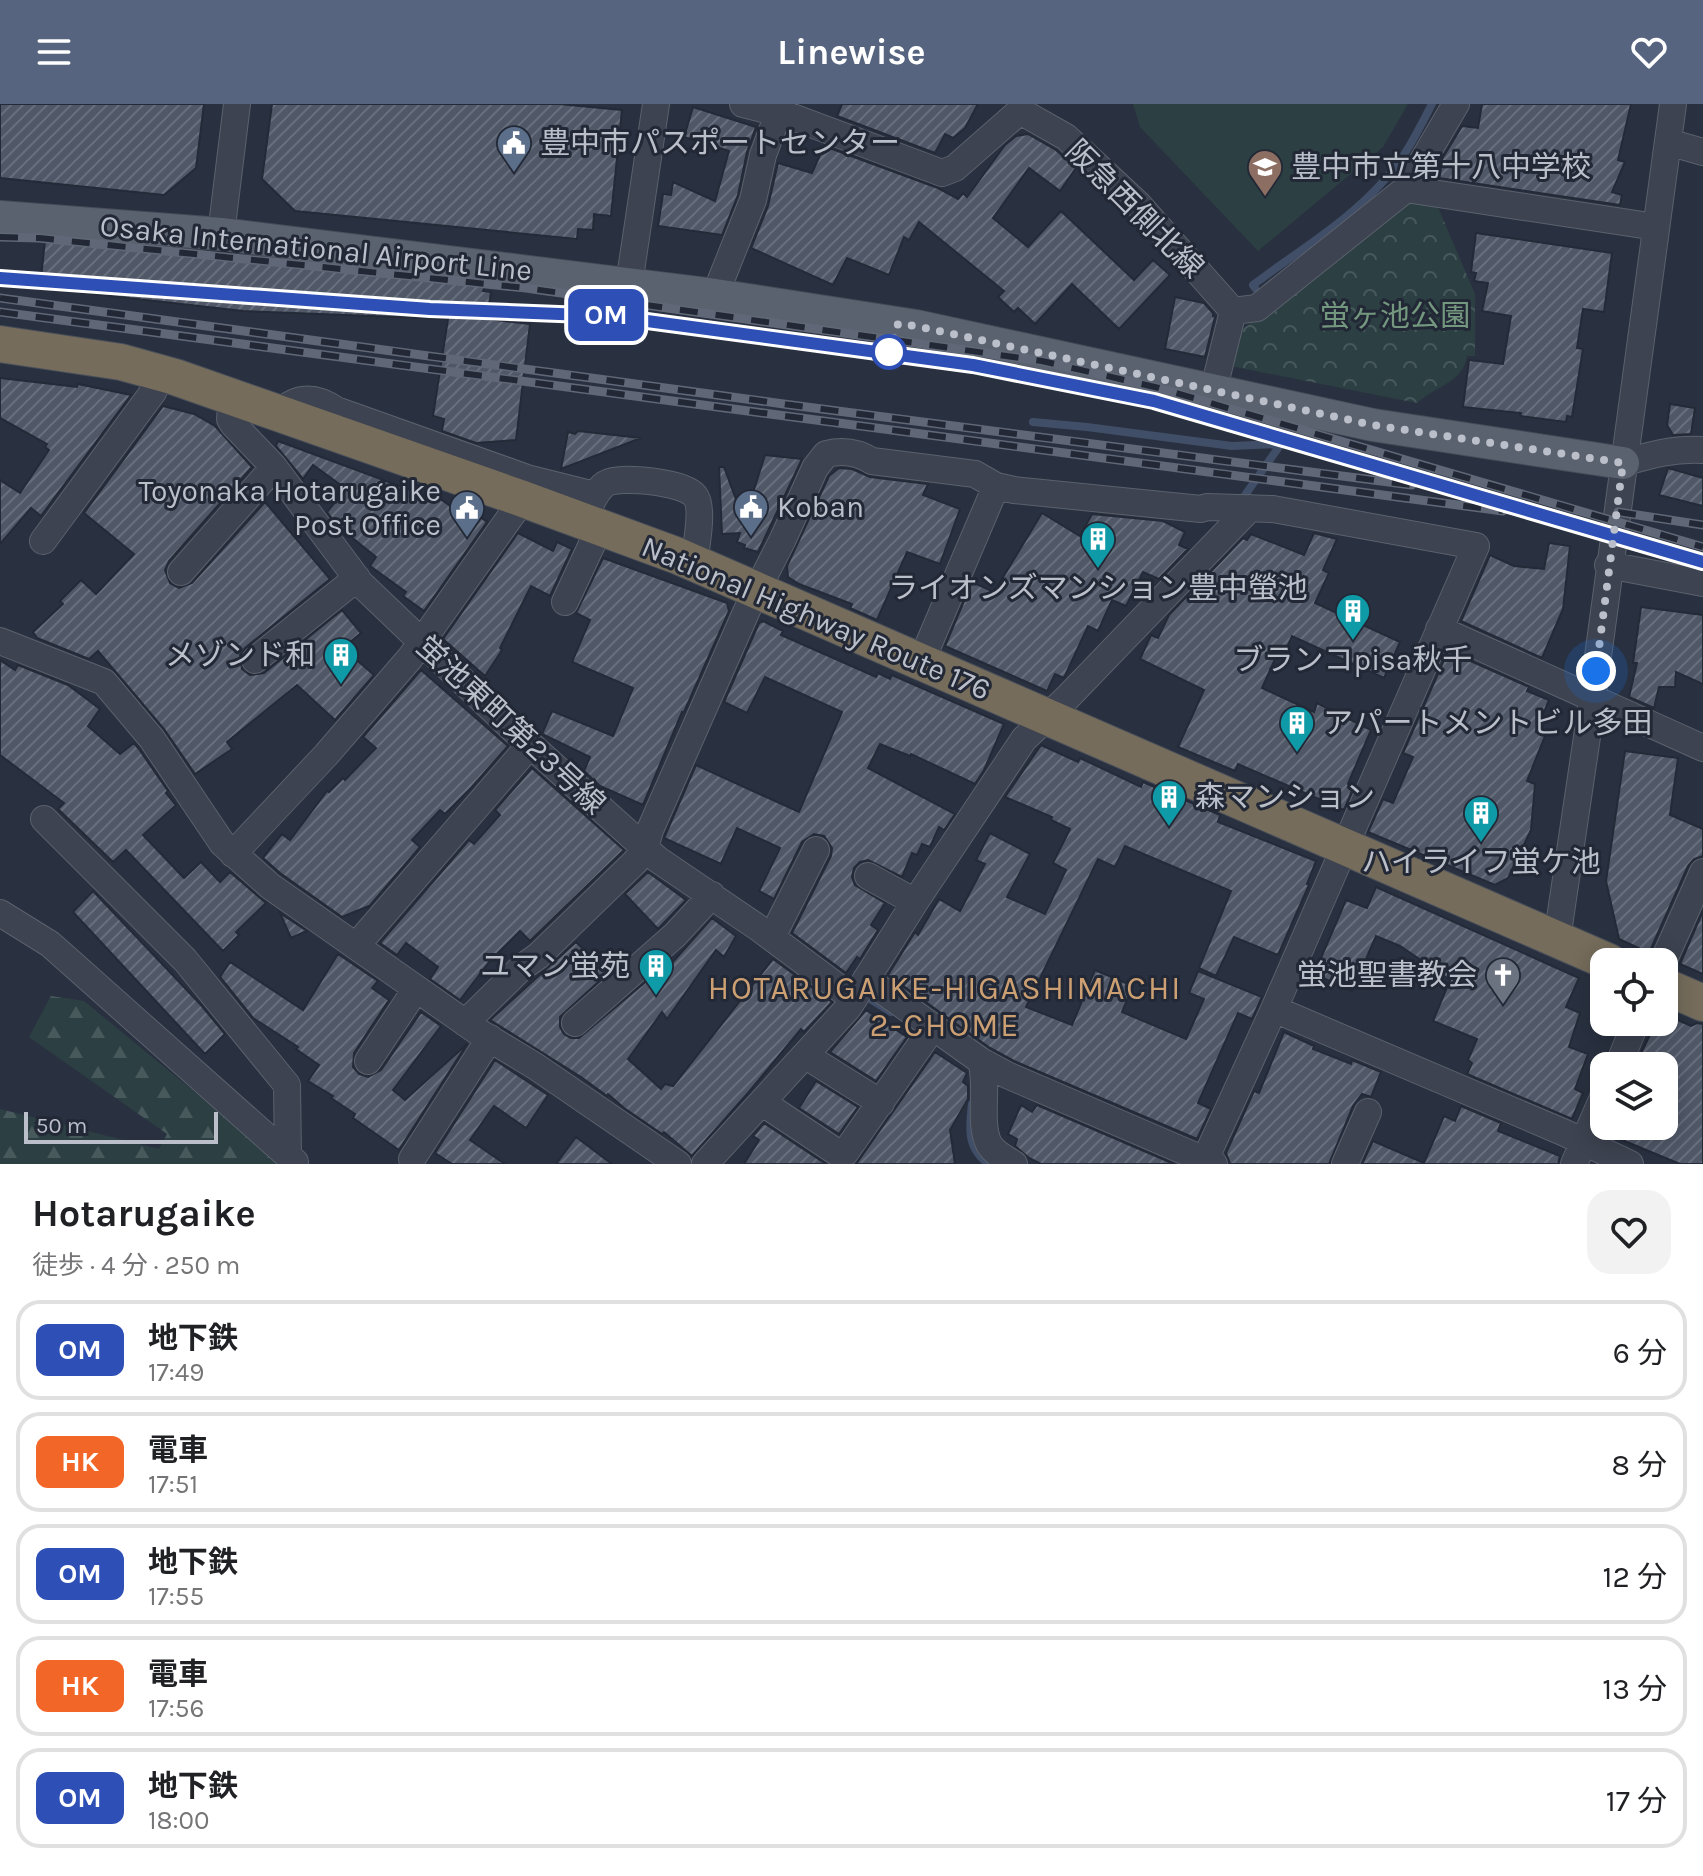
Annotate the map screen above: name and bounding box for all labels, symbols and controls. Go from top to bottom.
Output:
icon: menu [32,30,76,74]
icon: heart [1627,30,1671,74]
text: Linewise [777,31,926,73]
public building icon: 豊中市パスポートセンター [495,124,533,174]
place label: 豊中市パスポートセンター [540,125,900,161]
street label: 阪急西側北線 [1059,133,1211,285]
school or university icon: 豊中市立第十八中学校 [1246,148,1284,198]
place label: 豊中市立第十八中学校 [1291,149,1591,185]
street label: Osaka International Airport Line [98,207,534,289]
line badge: OM [570,289,642,341]
text: OM [584,298,628,331]
park label: 蛍ヶ池公園 [1320,298,1470,334]
unlabelled marker [872,335,906,369]
place label: Toyonaka Hotarugaike Post Office [138,473,441,543]
public building icon: Koban [732,488,770,538]
public building icon: Toyonaka Hotarugaike Post Office [448,489,486,539]
place label: Koban [777,489,864,525]
building icon: ライオンズマンション豊中螢池 [1079,520,1117,570]
street label: National Highway Route 176 [636,528,996,708]
place label: ライオンズマンション豊中螢池 [888,570,1308,606]
building icon: ブランコpisa秋千 [1334,592,1372,642]
street label: 蛍池東町第23号線 [409,628,613,822]
building icon: メゾンド和 [322,636,360,686]
place label: メゾンド和 [165,637,315,673]
place label: ブランコpisa秋千 [1234,642,1472,678]
your location [1576,651,1616,691]
building icon: アパートメントビル多田 [1278,704,1316,754]
place label: アパートメントビル多田 [1323,705,1652,741]
building icon: 森マンション [1150,778,1188,828]
place label: 森マンション [1195,779,1375,815]
building icon: ハイライフ蛍ケ池 [1462,794,1500,844]
place label: ハイライフ蛍ケ池 [1361,844,1601,880]
building icon: ユマン蛍苑 [637,947,675,997]
place label: ユマン蛍苑 [480,948,630,984]
map controls [1590,948,1678,1140]
button: locate [1590,948,1678,1036]
church icon: 蛍池聖書教会 [1484,956,1522,1006]
place label: 蛍池聖書教会 [1297,957,1477,993]
district label: HOTARUGAIKE-HIGASHIMACHI 2-CHOME [708,970,1182,1044]
button: layers [1590,1052,1678,1140]
scale bar [24,1108,218,1144]
text: 50 m [36,1113,87,1139]
button: heart [1587,1190,1671,1274]
text: Hotarugaike [32,1191,256,1236]
text: 徒歩 · 4 分 · 250 m [32,1250,240,1281]
text: 地下鉄 [148,1320,238,1356]
text: OM [58,1333,102,1366]
text: 6 分 [1613,1335,1667,1371]
text: 17:49 [148,1357,204,1388]
text: 電車 [148,1432,208,1468]
text: HK [61,1445,99,1478]
text: 8 分 [1611,1447,1667,1483]
text: 17:51 [148,1469,198,1500]
text: 地下鉄 [148,1544,238,1580]
text: OM [58,1557,102,1590]
text: 12 分 [1603,1559,1667,1595]
text: 17:55 [148,1581,204,1612]
text: 電車 [148,1656,208,1692]
text: HK [61,1669,99,1702]
text: 13 分 [1602,1671,1667,1707]
text: 17:56 [148,1693,204,1724]
text: 地下鉄 [148,1768,238,1804]
text: OM [58,1781,102,1814]
text: 17 分 [1606,1783,1667,1819]
text: 18:00 [148,1805,209,1836]

